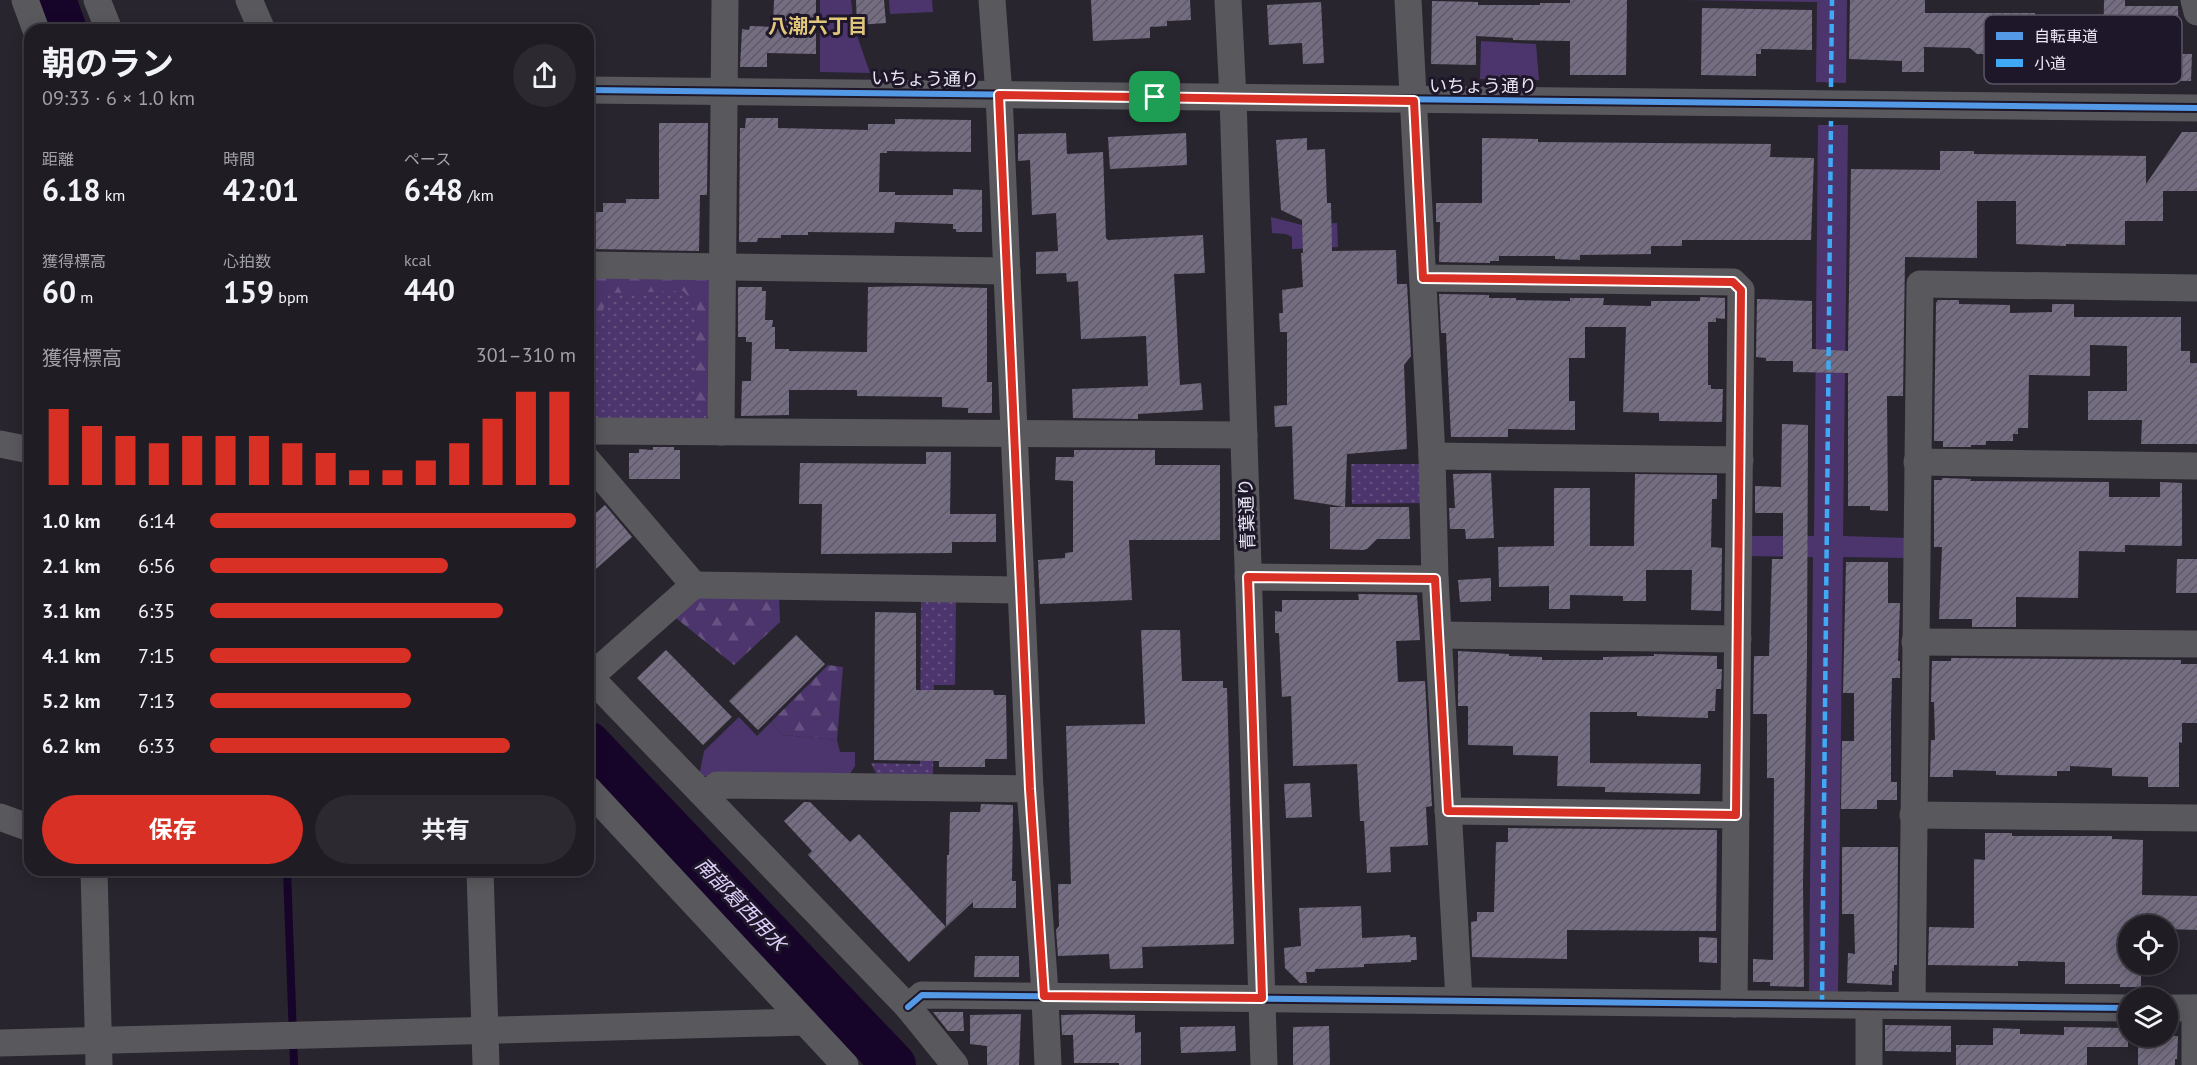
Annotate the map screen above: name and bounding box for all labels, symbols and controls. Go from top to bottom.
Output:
district label: 八潮六丁目 [768,13,868,39]
legend [1984,15,2182,84]
text: 自転車道 [2034,26,2098,46]
text: 朝のラン [42,41,174,84]
button: share [513,44,576,107]
text: 小道 [2034,53,2066,73]
street label: いちょう通り [871,66,979,91]
pin [1129,71,1180,122]
street label: いちょう通り [1429,74,1537,97]
icon: arrive [1138,80,1171,113]
text: 09:33 · 6 × 1.0 km [42,85,195,111]
text: 距離 [42,149,74,169]
text: 時間 [223,149,255,169]
text: ペース [404,149,451,169]
text: 6.18 [42,170,100,209]
text: 42:01 [223,170,299,209]
text: 6:48 [404,170,463,209]
text: km [100,185,125,205]
text: /km [463,185,494,205]
text: kcal [404,250,431,270]
text: 獲得標高 [42,251,106,271]
text: 心拍数 [223,251,271,271]
text: 440 [404,270,455,309]
text: 60 [42,272,76,311]
text: 159 [223,272,274,311]
text: m [76,287,93,307]
text: bpm [274,287,309,307]
text: 301–310 m [476,342,576,368]
text: 獲得標高 [42,345,122,371]
street label: 青葉通り [1234,478,1259,550]
text: 1.0 km [42,508,101,534]
text: 6:14 [138,508,175,534]
text: 2.1 km [42,553,101,579]
text: 6:56 [138,553,175,579]
text: 3.1 km [42,598,101,624]
text: 6:35 [138,598,175,624]
text: 4.1 km [42,643,101,669]
text: 7:15 [138,643,175,669]
text: 5.2 km [42,688,101,714]
text: 7:13 [138,688,175,714]
text: 6.2 km [42,733,101,759]
text: 6:33 [138,733,175,759]
button: 保存 [42,795,303,864]
button: 共有 [315,795,576,864]
water label: 南部葛西用水 [690,852,793,958]
map controls [2118,915,2178,1047]
button: locate [2118,915,2178,975]
button: layers [2118,987,2178,1047]

